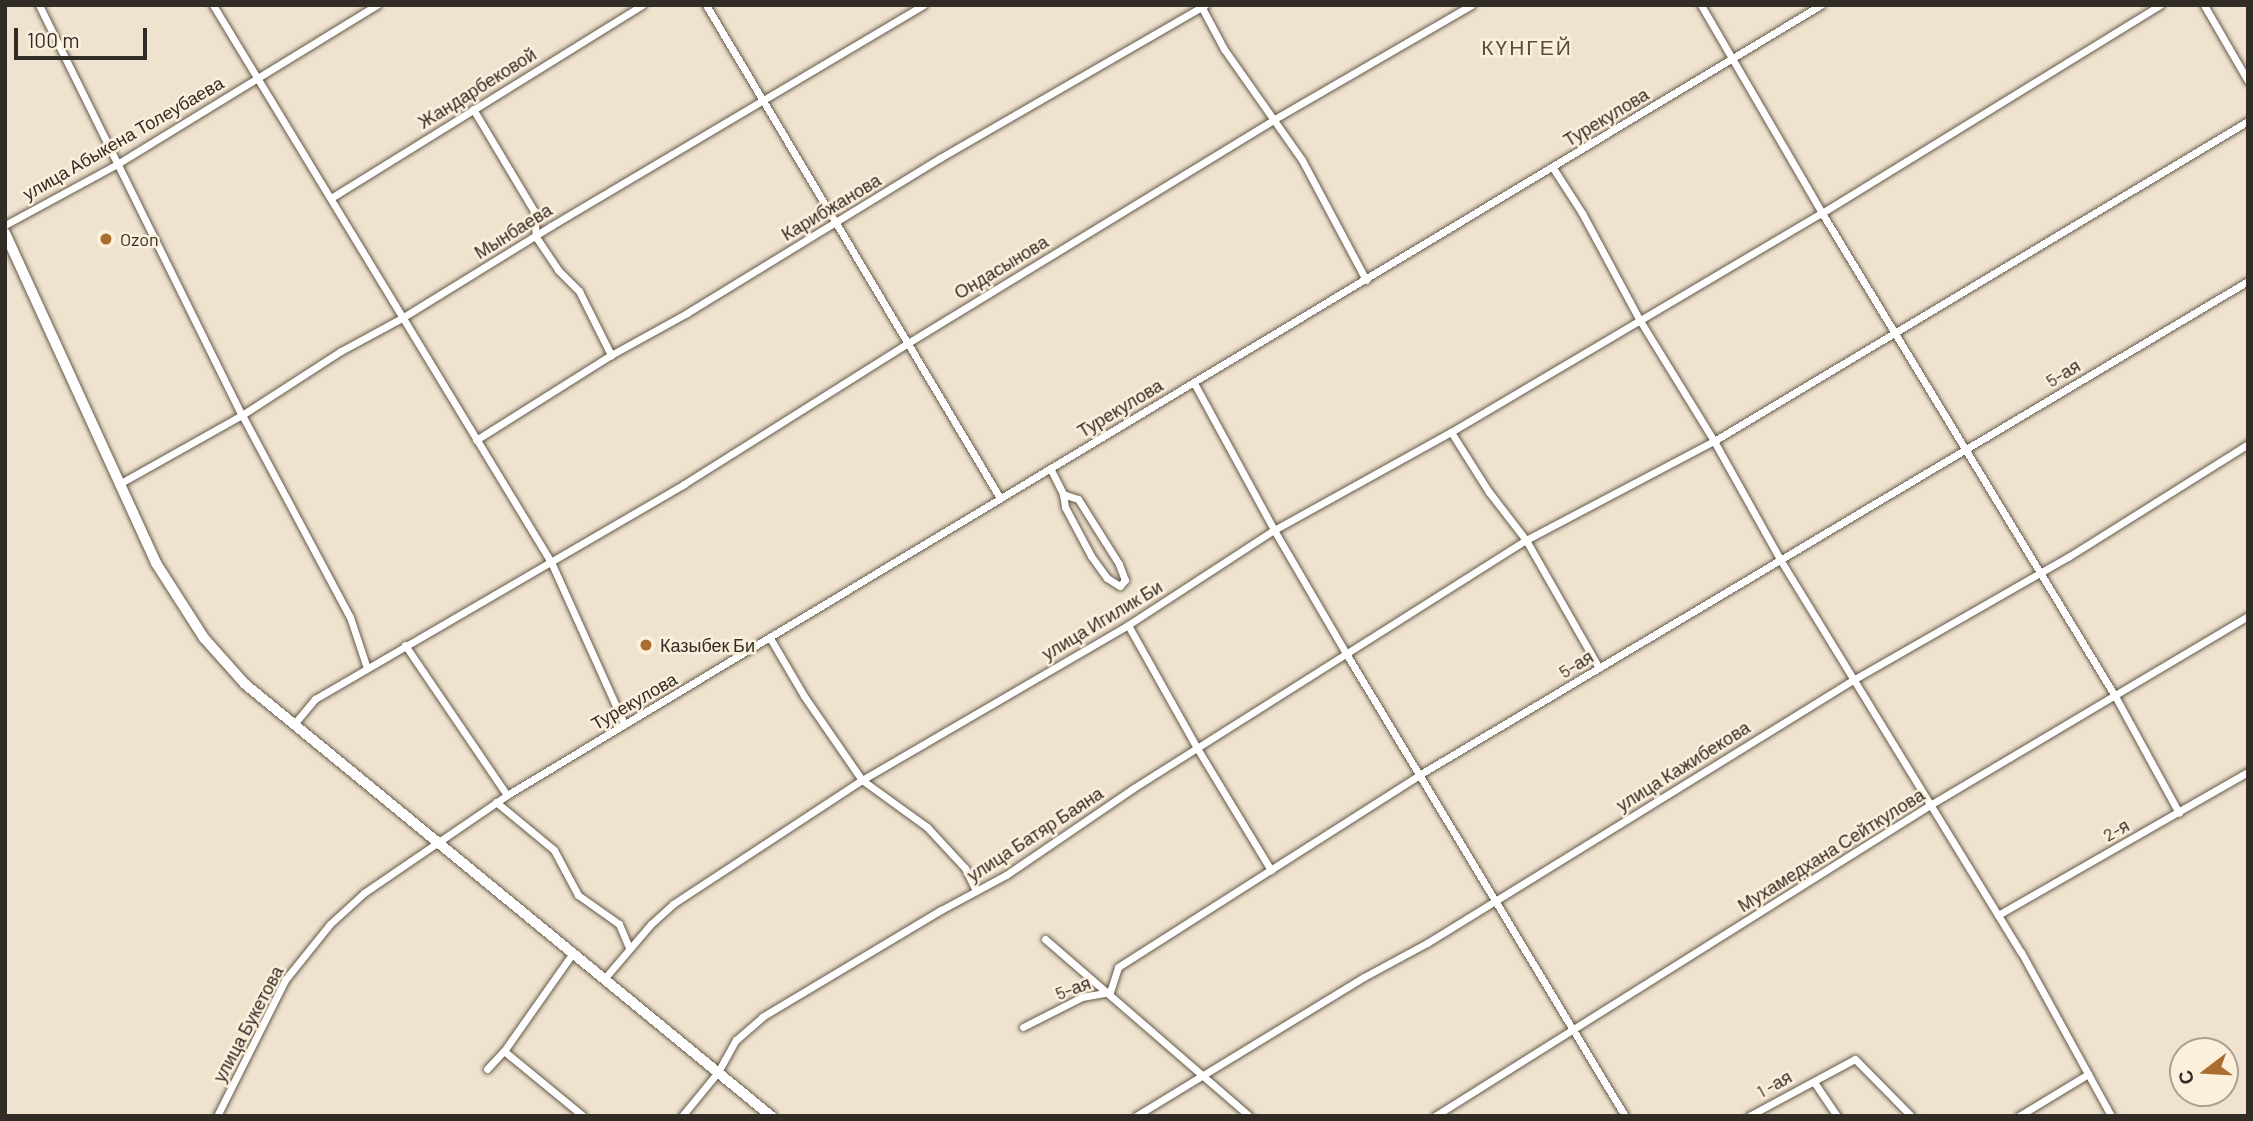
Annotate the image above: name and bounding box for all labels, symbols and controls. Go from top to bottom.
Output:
scale bar [18,14,150,58]
text: 100 m [27,27,80,52]
district label: КҮНГЕЙ [1482,34,1572,60]
street label: Жандарбековой [414,43,540,133]
street label: улица Абыкена Толеубаева [19,72,227,204]
street label: Турекулова [1559,83,1653,151]
street label: Карибжанова [777,169,885,245]
street label: Мынбаева [470,199,556,263]
place label: Ozon [120,228,159,250]
marker: Ozon [98,231,114,247]
street label: Ондасынова [950,231,1052,303]
street label: 5-ая [2042,354,2084,392]
street label: Турекулова [1073,374,1167,442]
street label: улица Игилик Би [1038,576,1166,664]
place label: Казыбек Би [660,634,755,656]
marker: Казыбек Би [638,637,654,653]
street label: 5-ая [1555,645,1597,683]
street label: Турекулова [587,668,681,734]
street label: улица Кажибекова [1612,716,1754,816]
street label: улица Батяр Баяна [963,782,1107,886]
street label: Мухамедхана Сейткулова [1734,784,1928,916]
street label: 2-я [2099,814,2133,846]
street label: улица Букетова [208,962,288,1086]
street label: 5-ая [1052,972,1094,1004]
north arrow [2169,1037,2239,1107]
street label: 1 -ая [1753,1066,1795,1102]
text: С [2172,1068,2198,1088]

